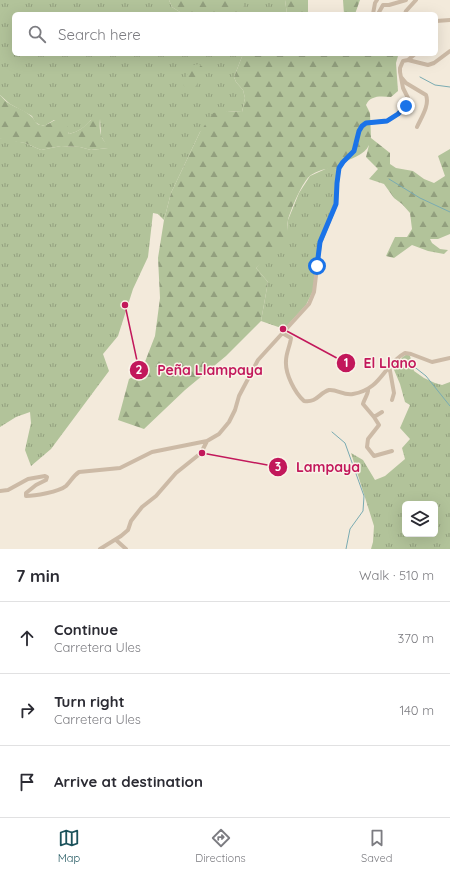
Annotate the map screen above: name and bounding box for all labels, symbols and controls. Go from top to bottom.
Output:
search box [12,12,438,56]
icon: search [26,23,48,45]
text: Search here [58,25,141,44]
route end [397,97,415,115]
route start [308,257,326,275]
callout: El Llano [336,350,425,376]
text: El Llano [363,354,417,372]
text: 1 [344,355,348,370]
callout: Peña Llampaya [129,357,271,383]
text: Peña Llampaya [157,361,263,379]
text: 2 [136,362,143,377]
callout: Lampaya [268,454,368,480]
text: Lampaya [296,458,360,476]
text: 3 [275,459,281,474]
map controls [402,501,438,537]
button: layers [402,501,438,537]
text: 7 min [16,565,60,586]
text: Walk · 510 m [359,567,434,583]
text: Continue [54,620,118,639]
icon: ahead [16,627,38,649]
text: 370 m [397,630,434,646]
text: Carretera Ules [54,639,141,655]
text: Turn right [54,692,125,711]
icon: right [16,699,38,721]
text: 140 m [399,702,434,718]
text: Carretera Ules [54,711,141,727]
icon: arrive [16,771,38,793]
text: Arrive at destination [54,772,203,791]
tab: Map [58,827,80,865]
tab: Directions [195,827,246,865]
tab: Saved [361,827,392,865]

